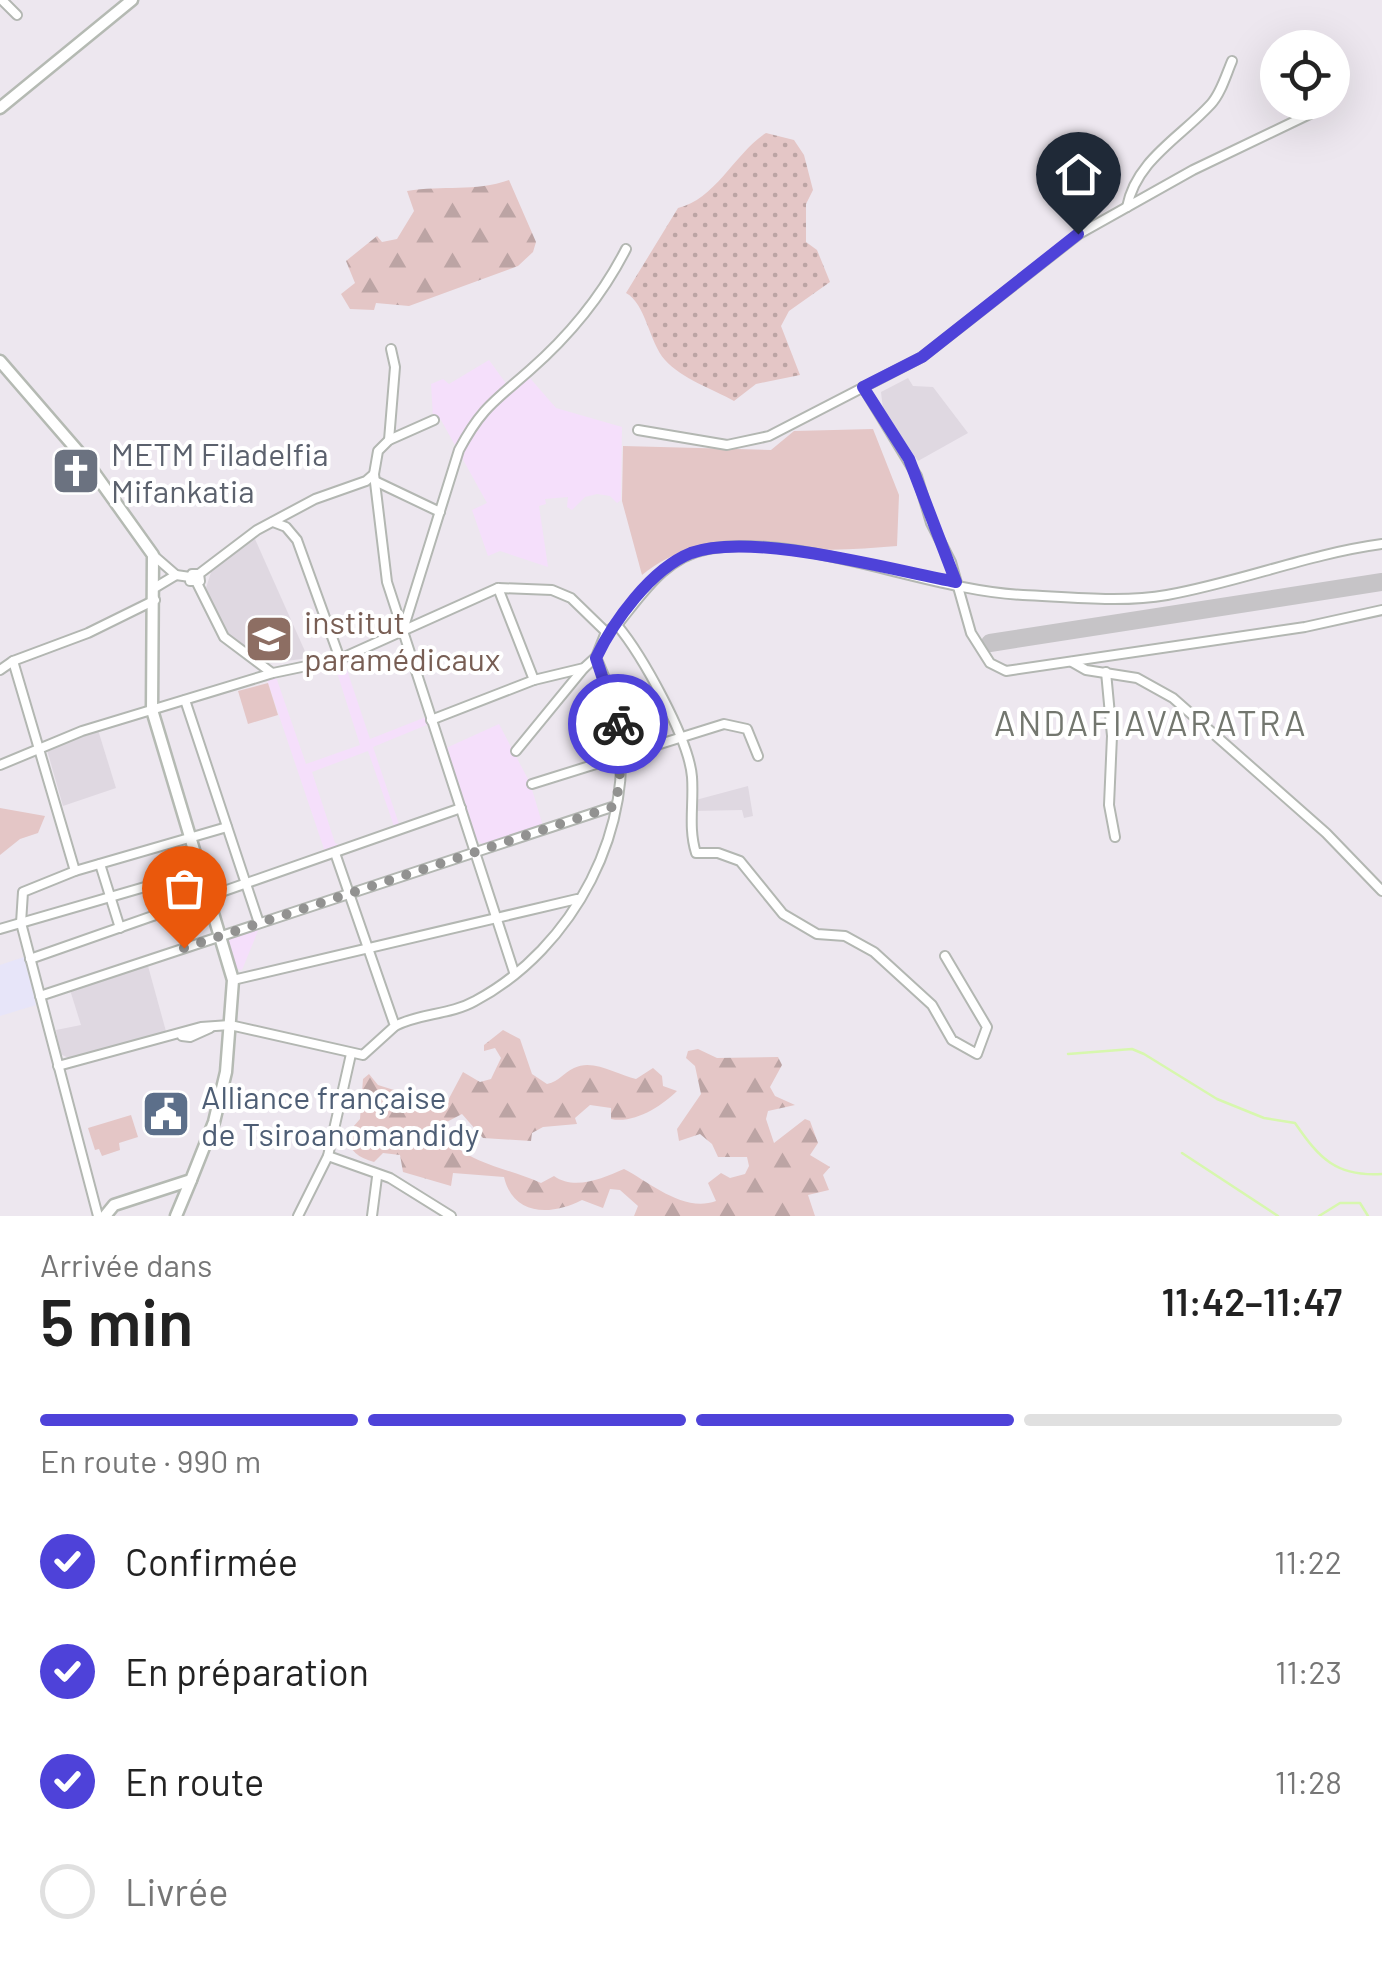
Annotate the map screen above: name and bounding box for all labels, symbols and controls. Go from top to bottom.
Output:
map controls [1260,30,1350,120]
button: locate [1260,30,1350,120]
pin [1036,132,1121,235]
icon: home [1051,147,1106,202]
place label: METM Filadelfia Mifankatia [111,434,329,509]
church icon: METM Filadelfia Mifankatia [50,445,102,497]
place label: institut paramédicaux [304,602,500,677]
school or university icon: institut paramédicaux [243,613,295,665]
courier [568,674,668,774]
icon: bike [591,697,646,752]
district label: ANDAFIAVARATRA [994,701,1308,743]
pin [142,846,227,949]
icon: bag [157,861,212,916]
place label: Alliance française de Tsiroanomandidy [201,1077,480,1152]
public building icon: Alliance française de Tsiroanomandidy [140,1088,192,1140]
text: Arrivée dans [40,1245,213,1283]
text: 11:42–11:47 [1161,1278,1342,1324]
text: 5 min [40,1281,193,1359]
text: En route · 990 m [40,1441,261,1479]
icon: check [40,1534,95,1589]
text: Confirmée [125,1538,298,1584]
text: 11:22 [1274,1542,1342,1580]
icon: check [40,1644,95,1699]
text: En préparation [125,1648,369,1694]
text: 11:23 [1275,1652,1342,1690]
icon: check [40,1754,95,1809]
text: En route [125,1758,264,1804]
text: 11:28 [1275,1762,1342,1800]
text: Livrée [125,1868,228,1914]

